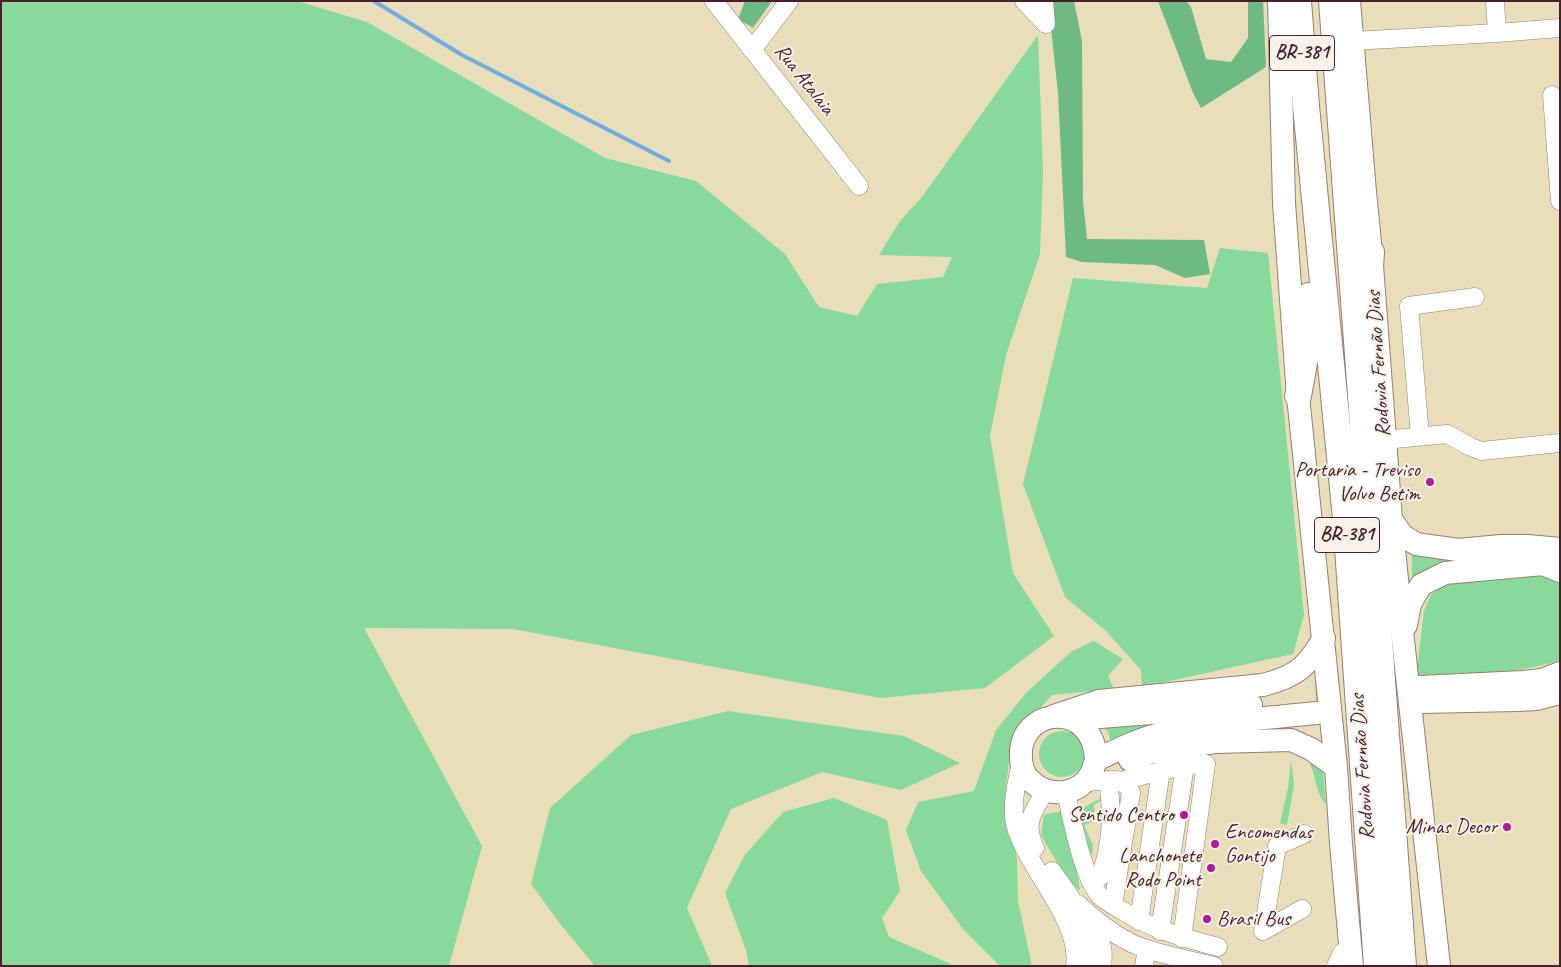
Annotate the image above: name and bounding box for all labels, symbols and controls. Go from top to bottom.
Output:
road number: BR-381 [1270,36,1334,70]
street label: Rua Atalaia [768,39,840,121]
street label: Rodovia Fernão Dias [1361,290,1397,438]
place label: Portaria - Treviso Volvo Betim [1295,457,1420,507]
marker: Portaria - Treviso Volvo Betim [1424,476,1436,488]
road number: BR-381 [1314,518,1380,552]
street label: Rodovia Fernão Dias [1345,693,1381,841]
place label: Sentido Centro [1068,802,1174,828]
marker: Sentido Centro [1178,809,1190,821]
place label: Minas Decor [1406,814,1497,840]
place label: Encomendas Gontijo [1225,819,1312,869]
marker: Minas Decor [1501,821,1513,833]
marker: Encomendas Gontijo [1209,838,1221,850]
place label: Lanchonete Rodo Point [1119,843,1201,893]
marker: Lanchonete Rodo Point [1205,862,1217,874]
place label: Brasil Bus [1217,906,1290,932]
marker: Brasil Bus [1201,913,1213,925]

